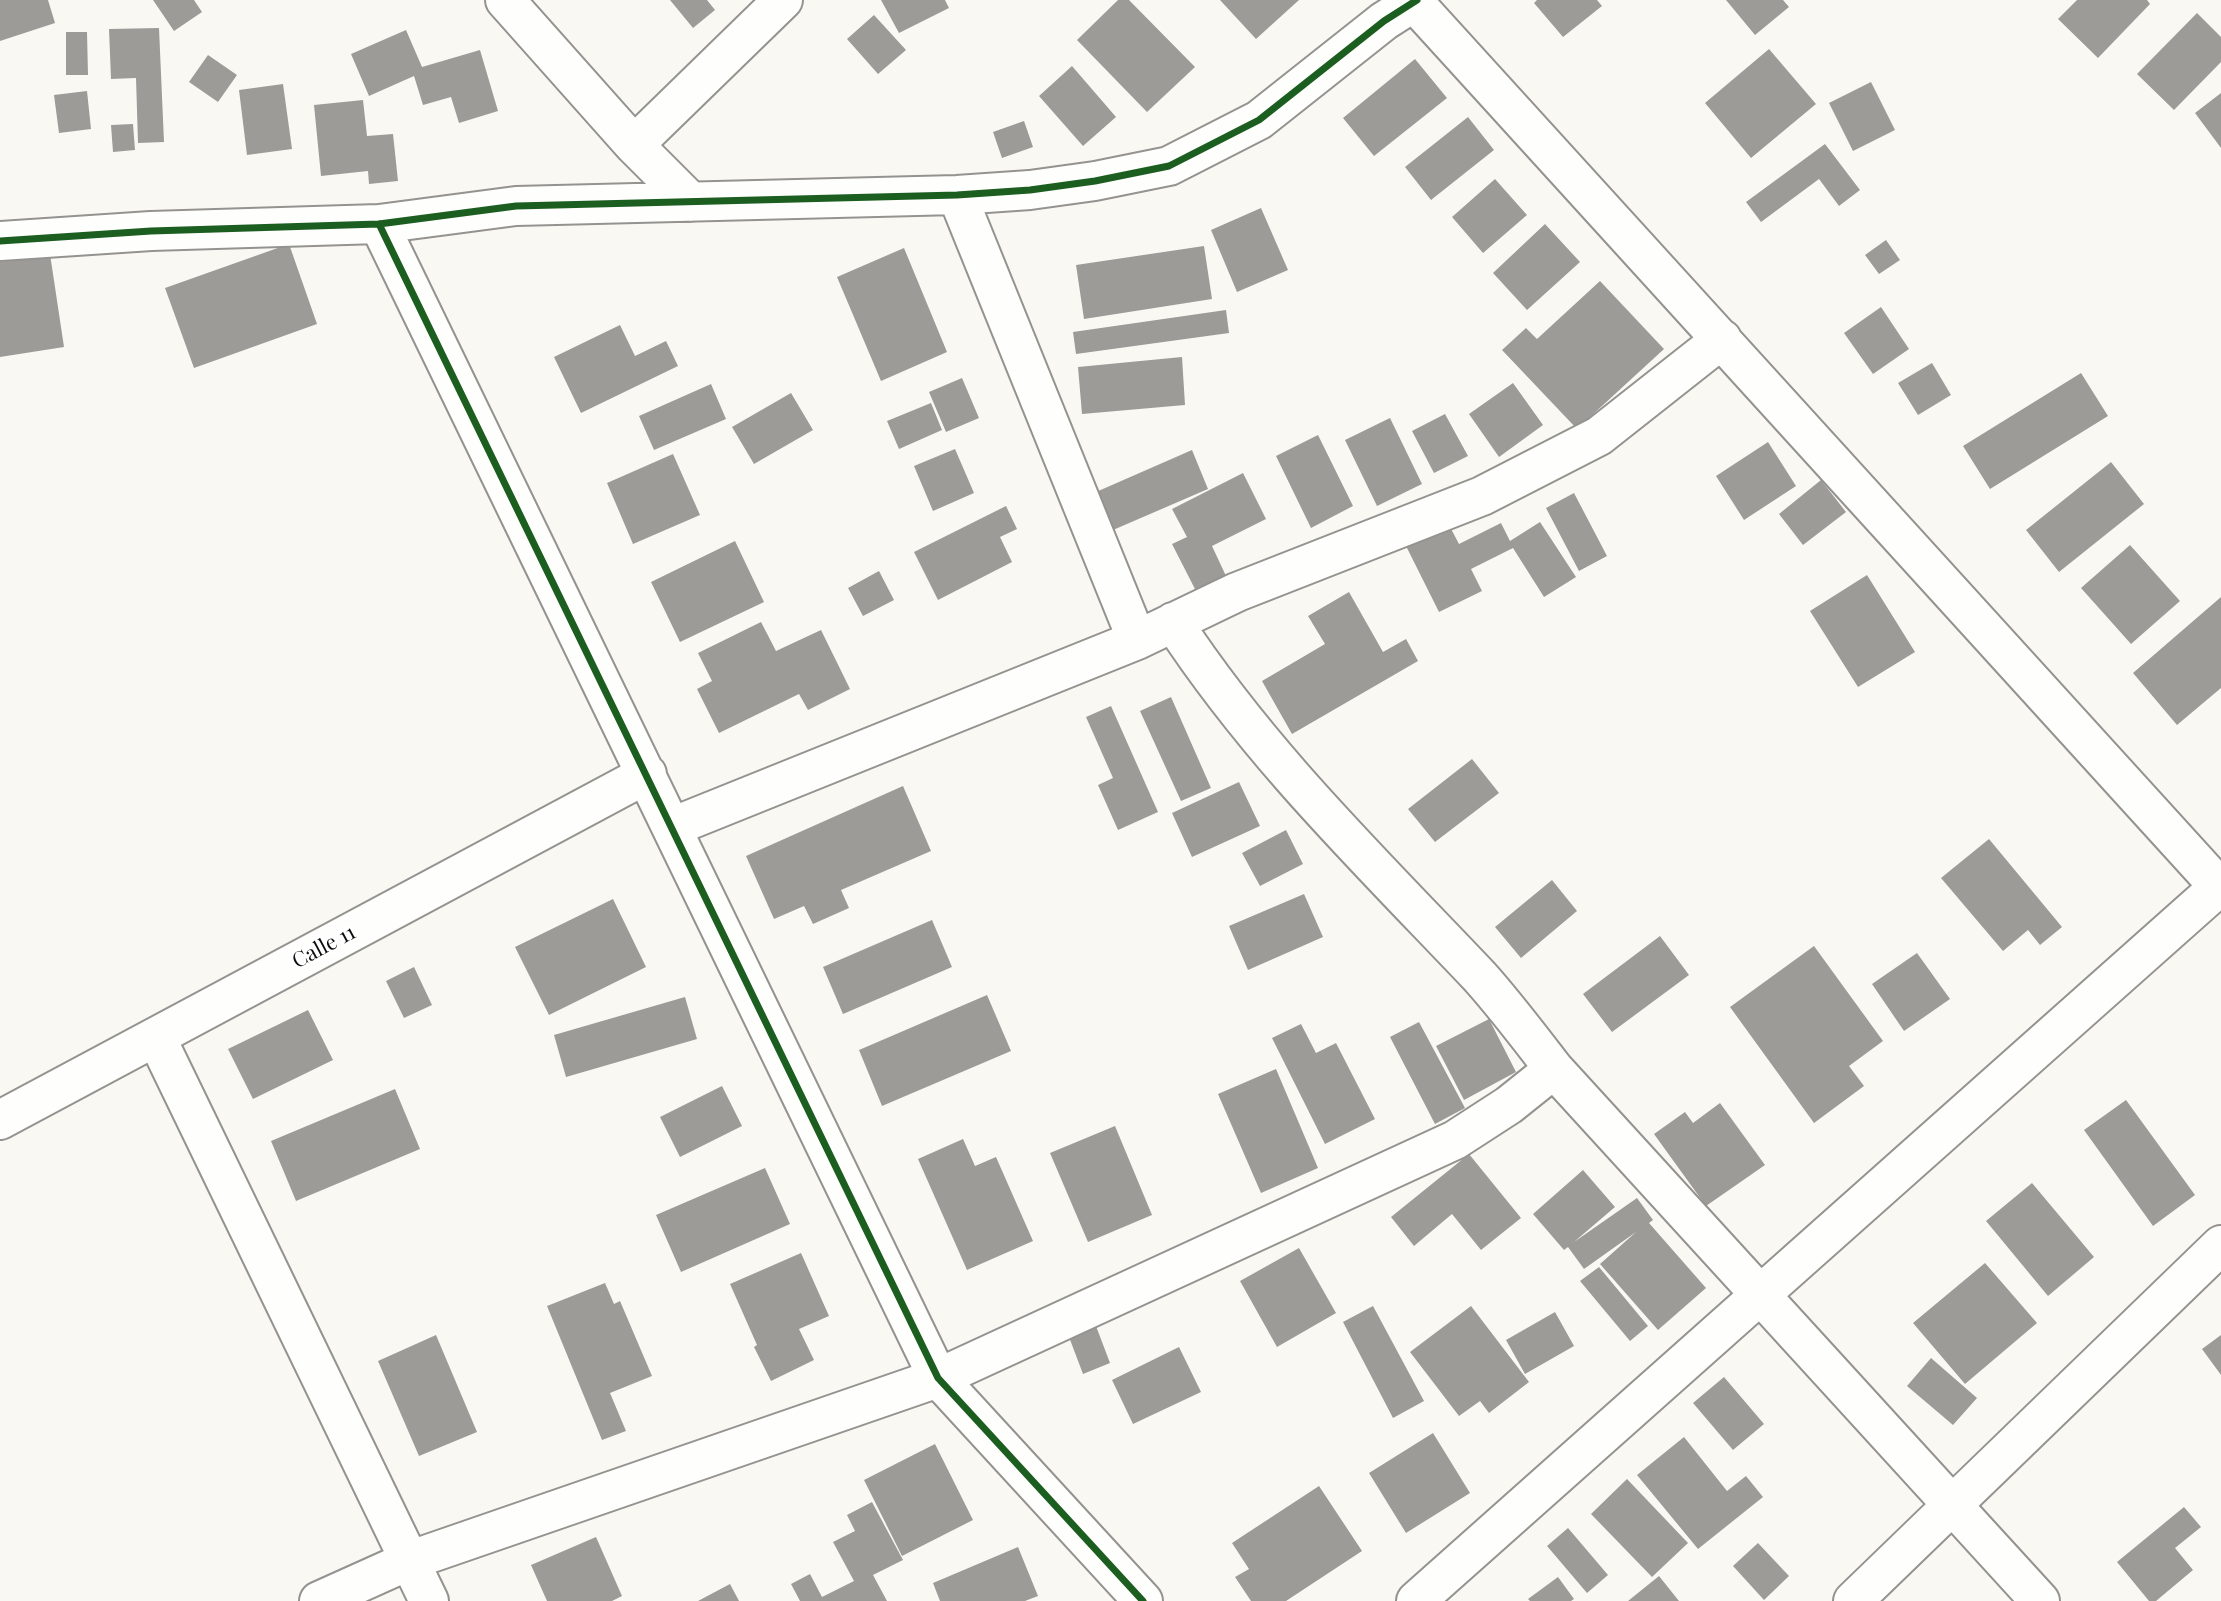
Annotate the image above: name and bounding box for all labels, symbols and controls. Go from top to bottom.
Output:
street label: Calle 11 [288,920,360,974]

